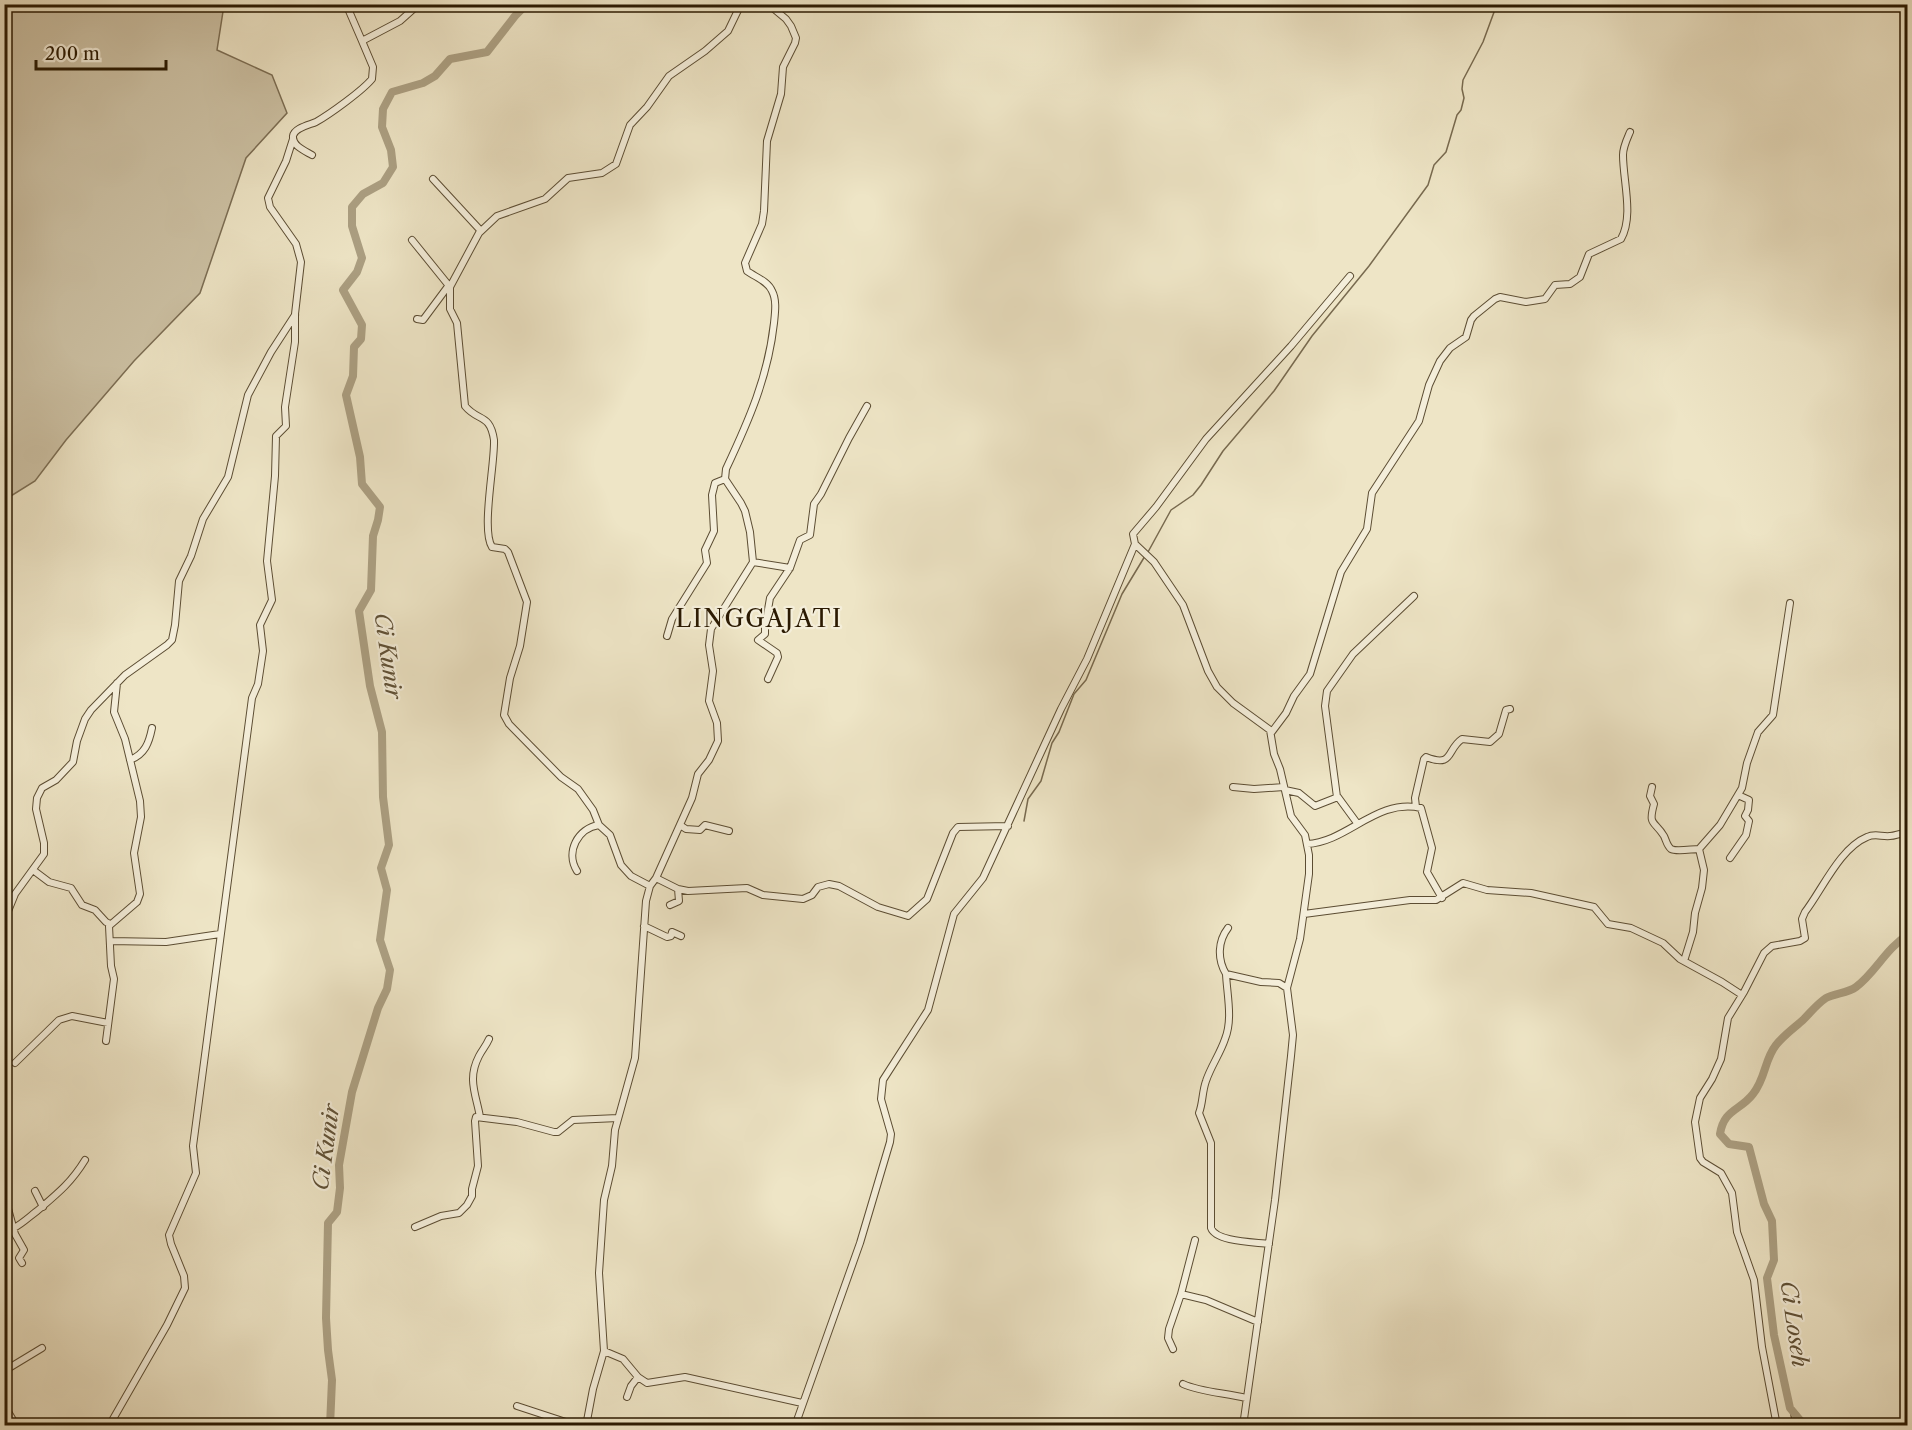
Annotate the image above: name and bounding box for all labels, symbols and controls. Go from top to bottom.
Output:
scale bar [36,33,166,71]
text: 200 m [45,43,100,65]
district label: LINGGAJATI [676,604,842,633]
water label: Ci Kunir [369,611,408,703]
water label: Ci Kunir [307,1100,346,1192]
water label: Ci Loseh [1775,1279,1813,1369]

